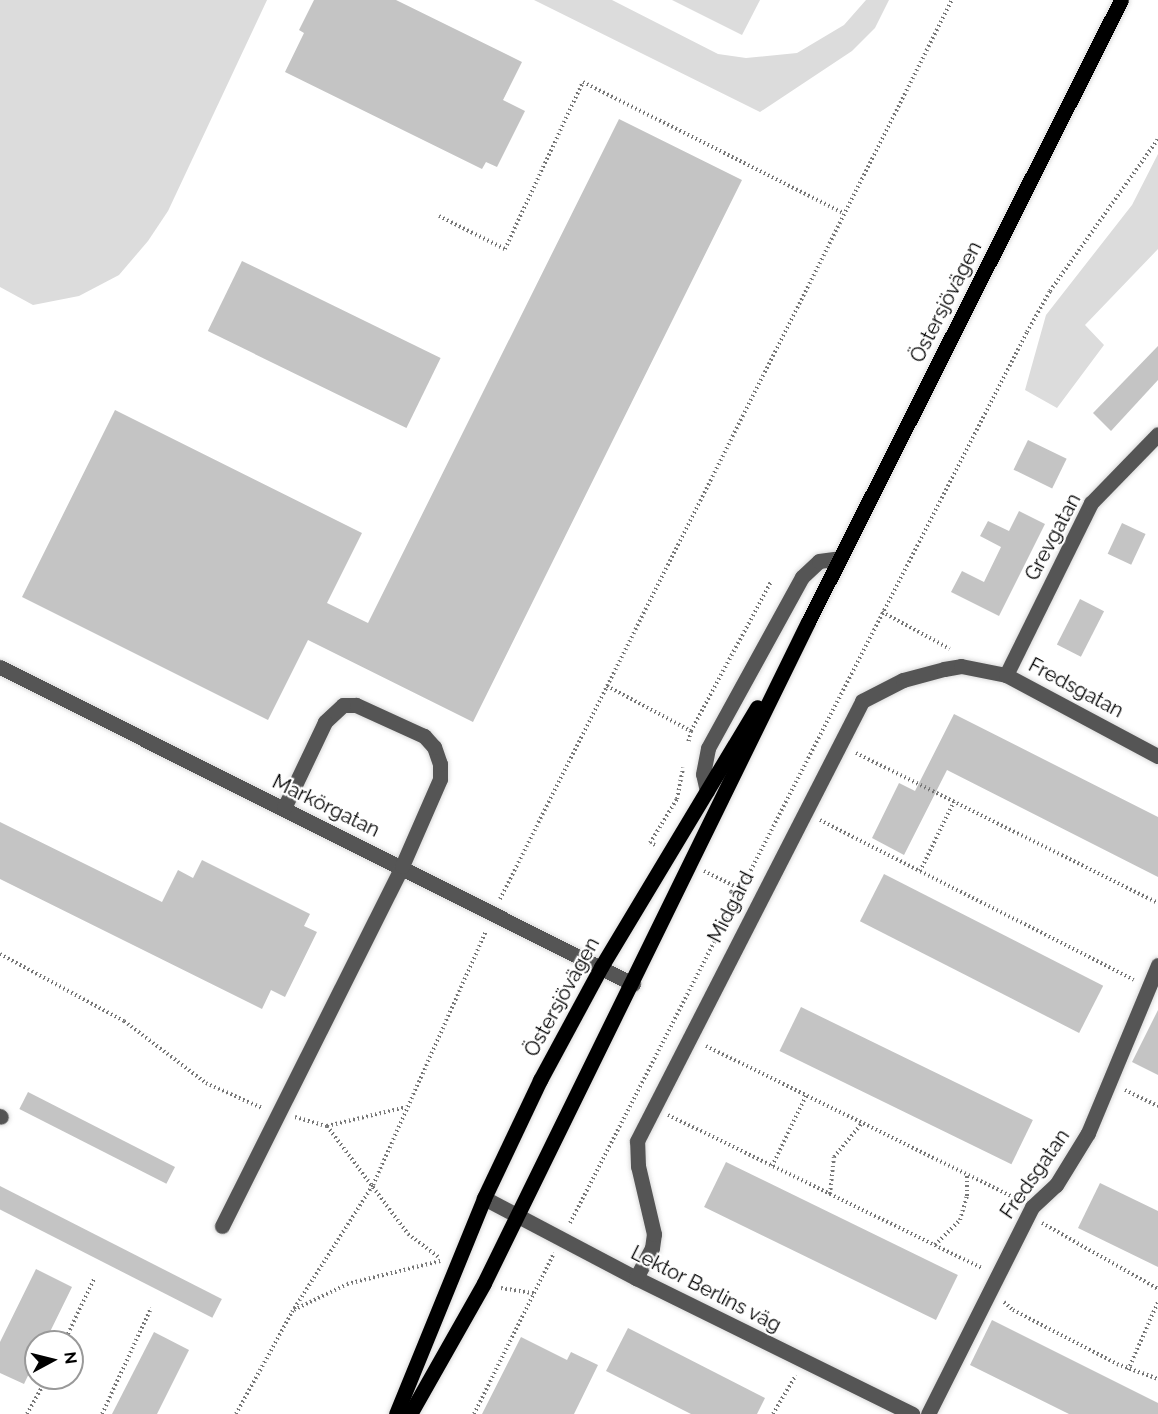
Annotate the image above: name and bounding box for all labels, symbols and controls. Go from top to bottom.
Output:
street label: Östersjövägen [905,237,987,367]
street label: Grevgatan [1020,489,1086,585]
street label: Fredsgatan [1024,653,1128,723]
street label: Markörgatan [268,770,384,842]
street label: Midgård [703,867,759,947]
street label: Östersjövägen [519,933,605,1061]
street label: Fredsgatan [995,1125,1075,1223]
street label: Lektor Berlins väg [626,1241,786,1337]
north arrow [24,1330,84,1390]
text: N [60,1351,81,1365]

